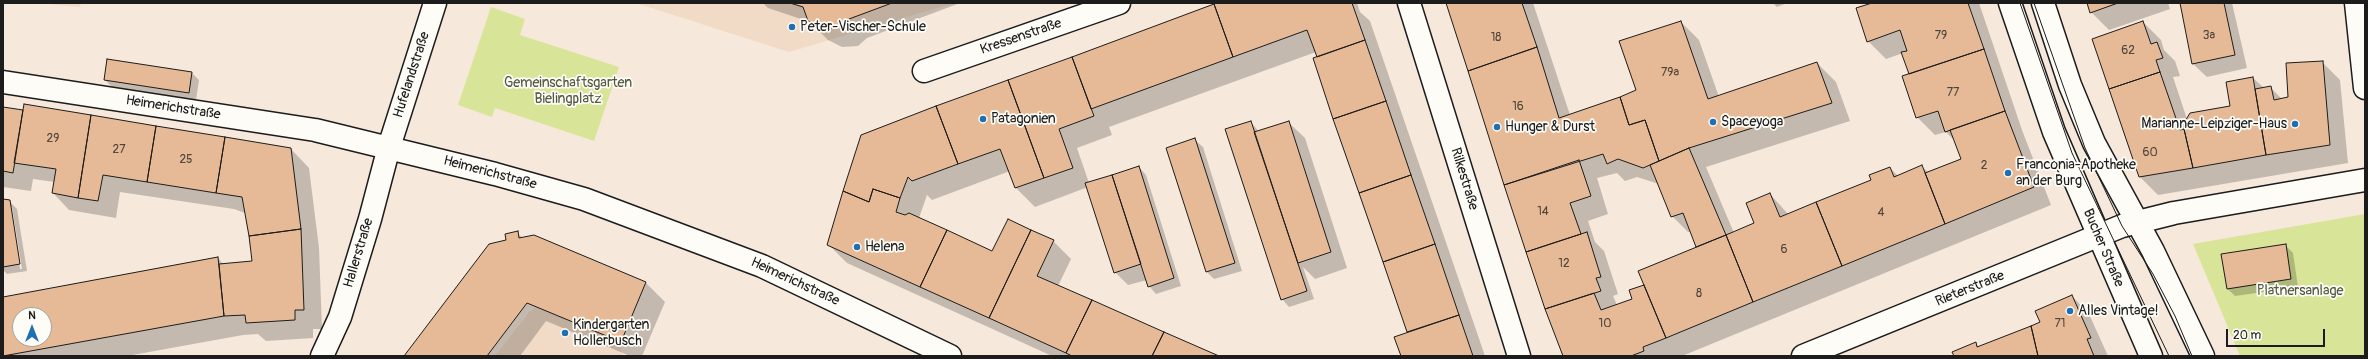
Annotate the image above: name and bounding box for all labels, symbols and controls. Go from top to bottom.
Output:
street label: Kressenstraße [978,15,1064,59]
place label: Peter-Vischer-Schule [800,19,926,35]
marker: Peter-Vischer-Schule [787,22,797,32]
house number: 79 [1935,29,1947,43]
house number: 3a [2203,29,2215,43]
street label: Hufelandstraße [390,30,434,120]
house number: 18 [1491,31,1501,45]
house number: 62 [2121,44,2135,58]
house number: 79a [1661,66,1679,80]
park label: Gemeinschaftsgarten Bielingplatz [504,75,632,108]
house number: 77 [1947,86,1959,100]
street label: Heimerichstraße [124,92,222,124]
house number: 16 [1512,100,1524,114]
place label: Patagonien [991,111,1056,127]
marker: Patagonien [978,114,988,124]
place label: Spaceyoga [1721,114,1783,130]
place label: Marianne-Leipziger-Haus [2141,116,2287,132]
marker: Spaceyoga [1708,117,1718,127]
place label: Hunger & Durst [1505,119,1595,135]
marker: Marianne-Leipziger-Haus [2290,119,2300,129]
marker: Hunger & Durst [1492,122,1502,132]
house number: 29 [47,132,59,146]
house number: 27 [112,143,126,157]
street label: Rilkestraße [1447,146,1481,212]
house number: 60 [2142,146,2158,160]
street label: Heimerichstraße [442,152,538,194]
house number: 25 [179,153,193,167]
place label: Franconia-Apotheke an der Burg [2016,157,2136,190]
house number: 2 [1981,159,1987,173]
marker: Franconia-Apotheke an der Burg [2003,168,2013,178]
house number: 14 [1537,205,1549,219]
house number: 4 [1878,206,1884,220]
street label: Bucher Straße [2079,206,2127,290]
street label: Hallerstraße [340,216,378,290]
place label: Helena [865,239,905,255]
marker: Helena [852,242,862,252]
house number: 6 [1781,243,1787,257]
street label: Heimerichstraße [748,254,842,310]
house number: 12 [1558,257,1570,271]
street label: Rieterstraße [1933,268,2007,310]
park label: Platnersanlage [2257,283,2343,299]
house number: 8 [1696,287,1702,301]
place label: Alles Vintage! [2078,303,2159,319]
marker: Alles Vintage! [2065,306,2075,316]
north arrow [12,307,52,347]
text: N [28,309,36,322]
place label: Kindergarten Hollerbusch [573,317,649,350]
house number: 10 [1599,317,1611,331]
house number: 71 [2054,317,2066,331]
scale bar [2228,321,2327,347]
marker: Kindergarten Hollerbusch [560,328,570,338]
text: 20 m [2233,328,2261,343]

